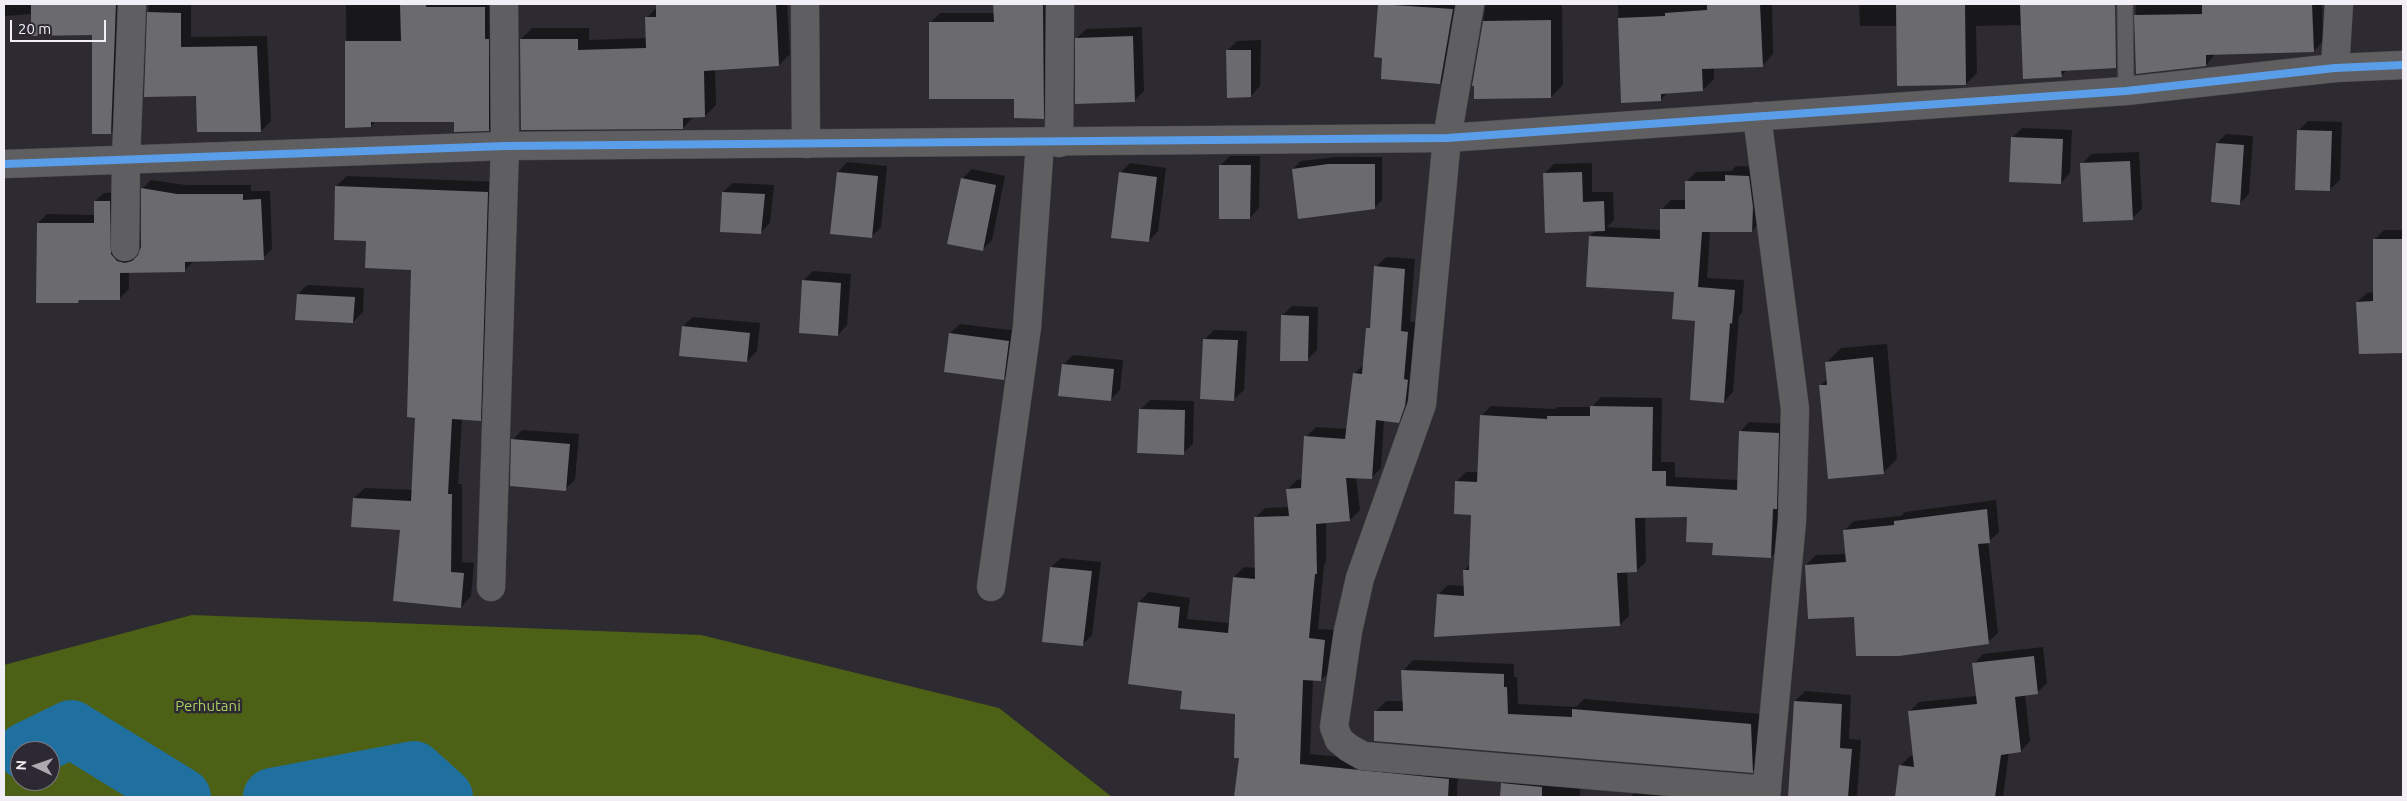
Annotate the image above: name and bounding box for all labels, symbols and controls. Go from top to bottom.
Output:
scale bar [12,10,109,42]
text: 20 m [18,20,51,37]
park label: Perhutani [175,697,241,715]
north arrow [10,741,60,791]
text: N [13,760,29,771]

